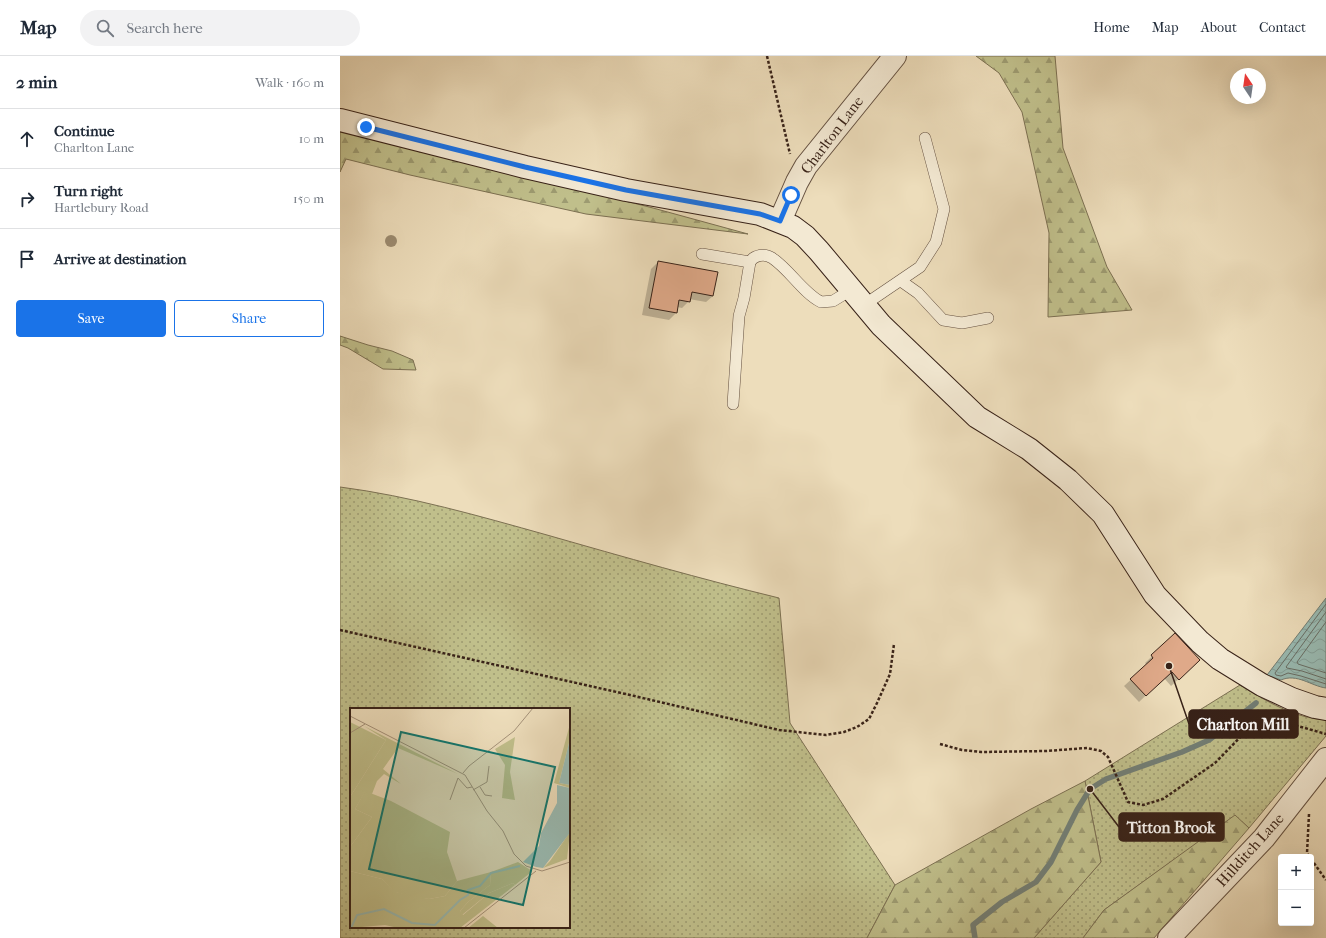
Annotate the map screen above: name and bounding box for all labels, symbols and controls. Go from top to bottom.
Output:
search box [80,10,360,46]
text: Map [20,17,56,39]
icon: search [94,17,116,39]
text: Search here [126,19,203,37]
text: Home [1093,19,1130,36]
text: Map [1152,19,1179,36]
text: About [1201,19,1237,36]
text: Contact [1259,19,1306,36]
north arrow [1230,68,1266,104]
text: 2 min [16,72,57,92]
text: Walk · 160 m [255,75,324,90]
street label: Charlton Lane [797,92,867,177]
route end [357,118,375,136]
text: Continue [54,122,114,140]
icon: ahead [16,128,38,150]
text: 10 m [299,131,324,146]
text: Charlton Lane [54,140,134,155]
text: Turn right [54,182,123,200]
route start [782,186,800,204]
icon: right [16,188,38,210]
text: 150 m [293,191,324,206]
text: Hartlebury Road [54,200,149,215]
icon: arrive [16,248,38,270]
text: Arrive at destination [54,250,186,268]
button: Save [16,300,166,337]
button: Share [174,300,324,337]
inset map [350,708,570,928]
callout: Charlton Mill [1189,710,1298,738]
text: Charlton Mill [1197,715,1290,734]
street label: Hillditch Lane [1212,809,1288,890]
callout: Titton Brook [1119,813,1224,841]
text: Titton Brook [1126,818,1216,837]
map controls [1278,854,1314,926]
button: + [1278,854,1314,890]
button: − [1278,890,1314,926]

